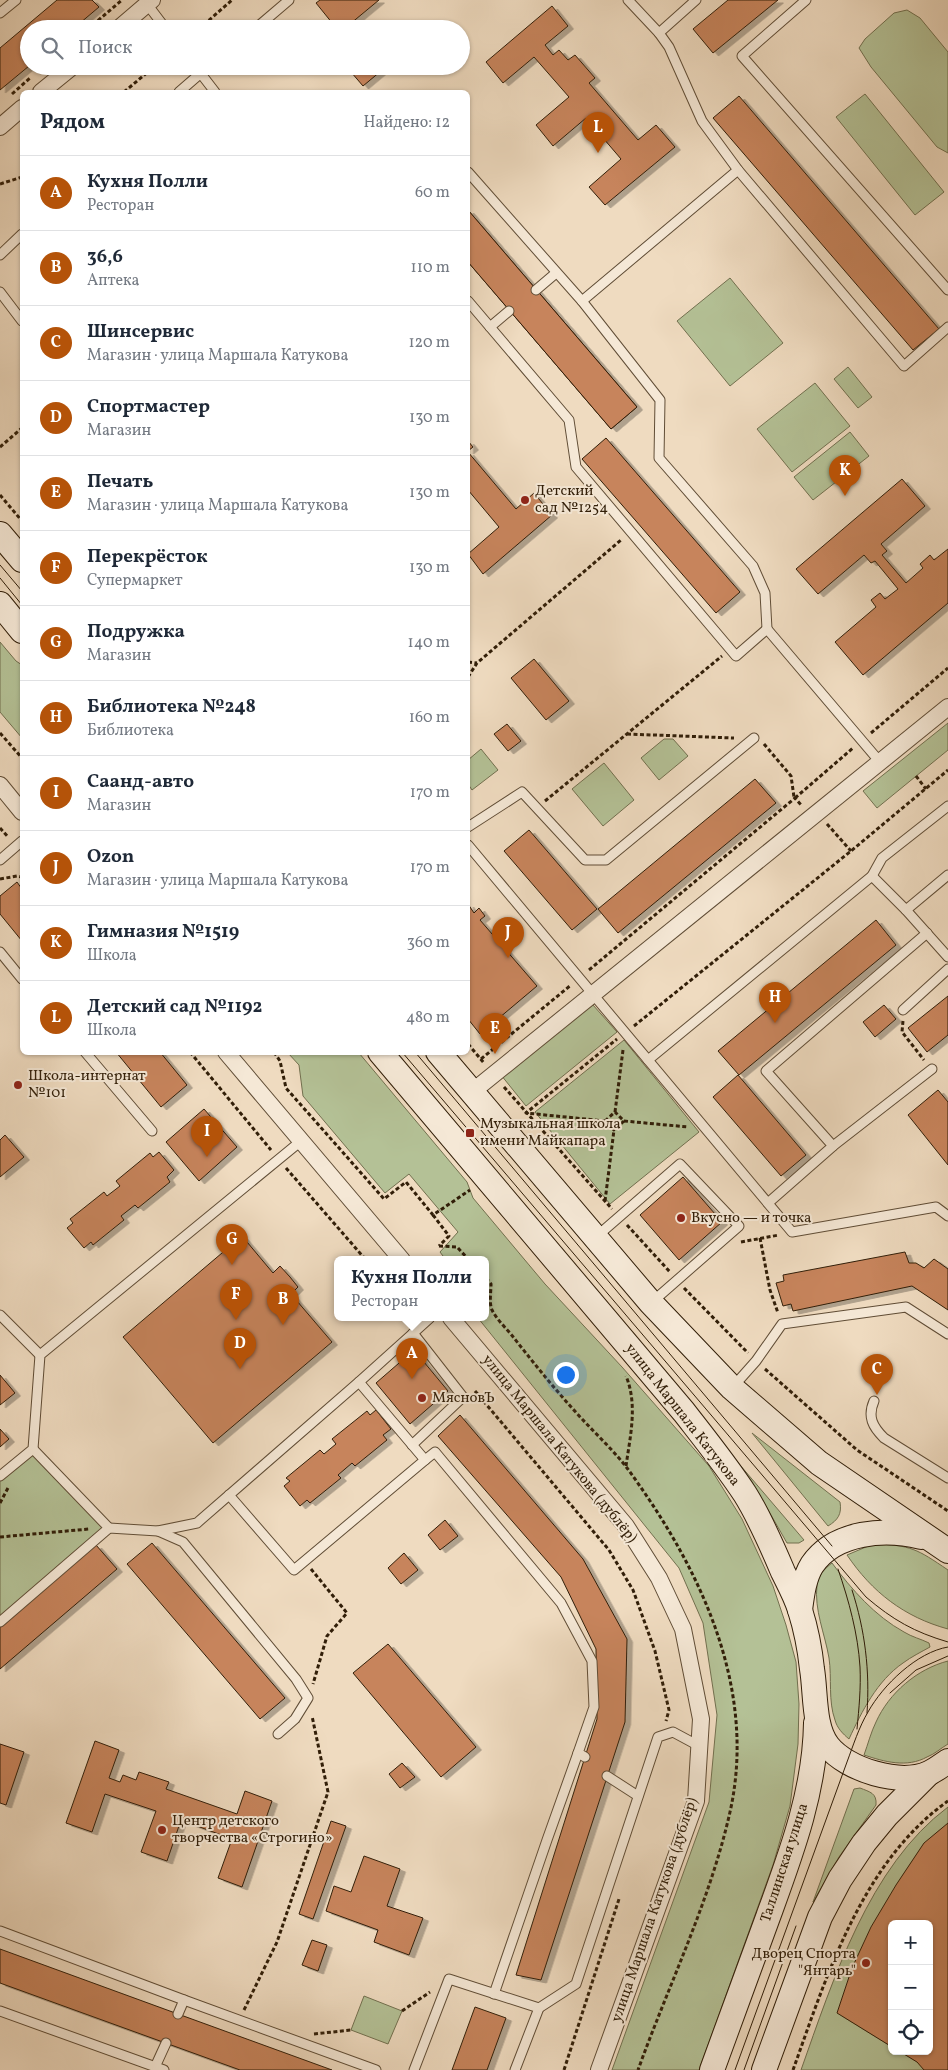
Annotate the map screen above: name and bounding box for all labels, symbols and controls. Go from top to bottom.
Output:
search box [20,20,470,75]
icon: search [38,34,66,62]
text: Поиск [78,35,132,61]
text: Рядом [40,108,105,137]
text: Найдено: 12 [364,112,450,134]
pin: L [582,112,614,153]
text: Кухня Полли [87,169,208,195]
text: A [50,182,62,204]
text: 60 m [415,182,450,204]
text: Ресторан [87,195,154,217]
text: 36,6 [87,244,123,270]
text: B [51,257,61,279]
text: 110 m [411,257,450,279]
text: Аптека [87,270,140,292]
text: Шинсервис [87,319,194,345]
text: C [51,332,61,354]
text: 120 m [408,332,450,354]
text: Магазин · улица Маршала Катукова [87,345,348,367]
text: Спортмастер [87,394,210,420]
text: D [50,407,62,429]
text: 130 m [409,407,450,429]
text: Магазин [87,420,151,442]
pin: K [829,455,861,496]
text: Печать [87,469,153,495]
place label: Детский сад №1254 [535,481,608,519]
text: E [51,482,61,504]
text: 130 m [409,482,450,504]
marker: Детский сад №1254 [519,494,531,506]
text: Магазин · улица Маршала Катукова [87,495,348,517]
text: Перекрёсток [87,544,208,570]
text: F [51,557,61,579]
text: 130 m [409,557,450,579]
text: Супермаркет [87,570,183,592]
text: Подружка [87,619,185,645]
text: G [50,632,62,654]
text: 140 m [408,632,450,654]
text: Магазин [87,645,151,667]
text: Библиотека №248 [87,694,256,720]
text: H [50,707,62,729]
text: 160 m [409,707,450,729]
text: Библиотека [87,720,174,742]
text: Саанд-авто [87,769,194,795]
text: I [53,782,59,804]
text: 170 m [410,782,450,804]
text: Магазин [87,795,151,817]
text: Ozon [87,844,134,870]
text: J [53,857,59,879]
text: 170 m [410,857,450,879]
text: Магазин · улица Маршала Катукова [87,870,348,892]
pin: J [492,917,524,958]
text: Гимназия №1519 [87,919,239,945]
text: K [50,932,62,954]
text: 360 m [407,932,450,954]
text: Школа [87,945,137,967]
pin: H [759,982,791,1023]
text: Детский сад №1192 [87,994,262,1020]
text: L [51,1007,61,1029]
text: 480 m [406,1007,450,1029]
pin: E [479,1013,511,1054]
text: Школа [87,1020,137,1042]
place label: Школа-интернат №101 [28,1066,146,1104]
marker: Школа-интернат №101 [12,1079,24,1091]
place label: Музыкальная школа имени Майкапара [480,1114,621,1152]
pin: I [191,1116,223,1157]
marker: Музыкальная школа имени Майкапара [464,1127,476,1139]
place label: Вкусно — и точка [691,1208,812,1229]
marker: Вкусно — и точка [675,1212,687,1224]
pin: G [216,1224,248,1265]
popup [334,1256,489,1321]
text: Кухня Полли [351,1265,472,1291]
pin: F [220,1279,252,1320]
pin: B [267,1284,299,1325]
text: Ресторан [351,1291,418,1313]
pin: D [224,1328,256,1369]
pin: A [396,1338,428,1379]
street label: улица Маршала Катукова [619,1339,745,1491]
street label: улица Маршала Катукова (дублёр) [476,1351,642,1547]
pin: C [861,1354,893,1395]
your location [553,1362,579,1388]
place label: МясновЪ [432,1388,495,1409]
marker: МясновЪ [416,1392,428,1404]
street label: улица Маршала Катукова (дублёр) [607,1795,703,2025]
street label: Таллинская улица [756,1801,814,1925]
place label: Центр детского творчества «Строгино» [172,1811,333,1849]
marker: Центр детского творчества «Строгино» [156,1824,168,1836]
map controls [888,1920,933,2055]
button: + [888,1920,933,1965]
place label: Дворец Спорта "Янтарь" [752,1944,856,1982]
marker: Дворец Спорта "Янтарь" [860,1957,872,1969]
button: − [888,1965,933,2010]
button: locate [888,2010,933,2055]

